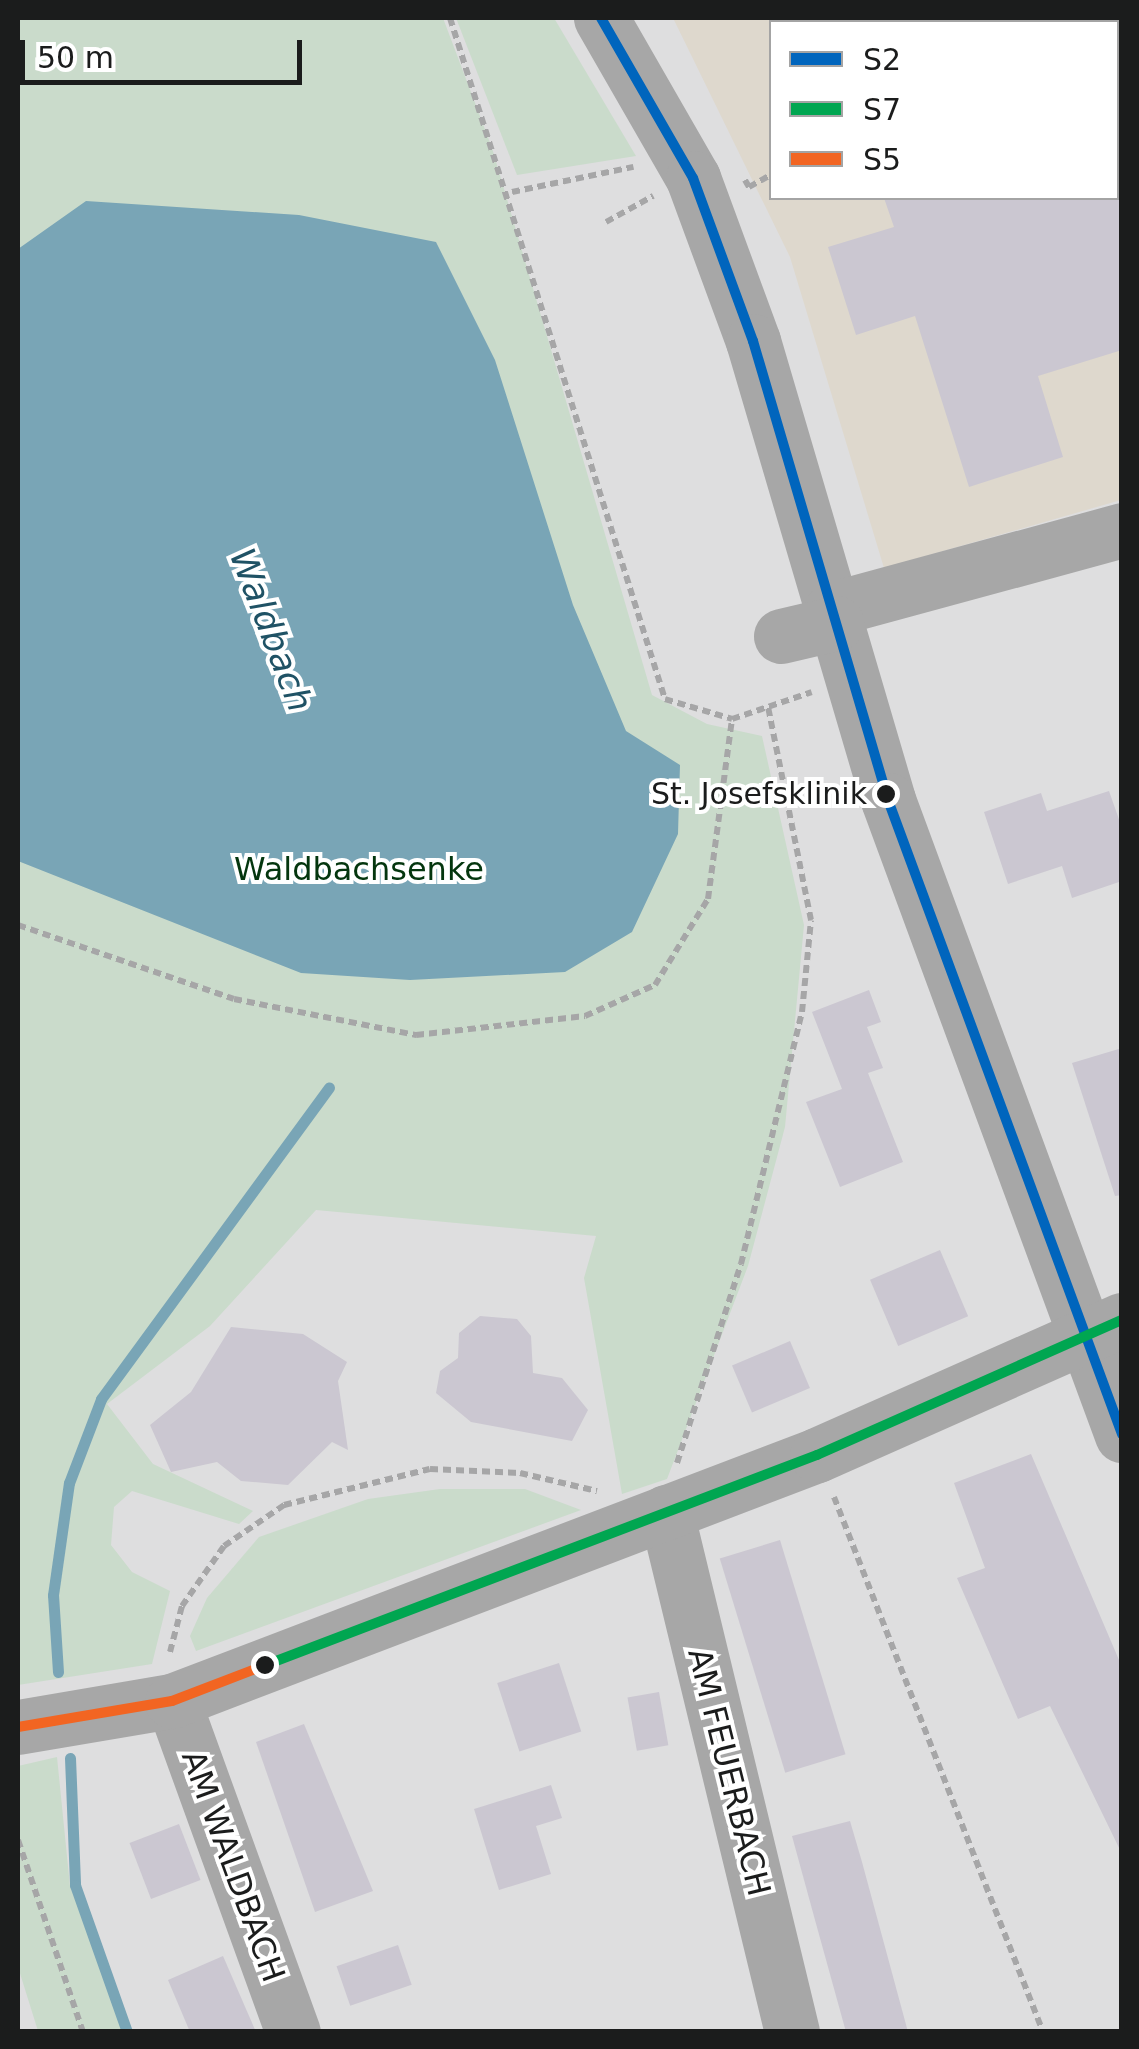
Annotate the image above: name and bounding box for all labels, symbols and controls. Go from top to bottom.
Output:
scale bar [25,20,308,82]
legend [769,20,1119,200]
text: 50 m [37,40,114,75]
text: S2 [863,42,901,77]
text: S7 [863,92,901,127]
text: S5 [863,142,901,177]
water label: Waldbach [221,543,321,717]
place label: St. Josefsklinik [651,776,867,812]
marker: St. Josefsklinik [876,784,896,804]
park label: Waldbachsenke [234,850,484,888]
street label: AM FEUERBACH [680,1644,778,1900]
unlabelled marker [255,1655,275,1675]
street label: AM WALDBACH [173,1745,293,1987]

